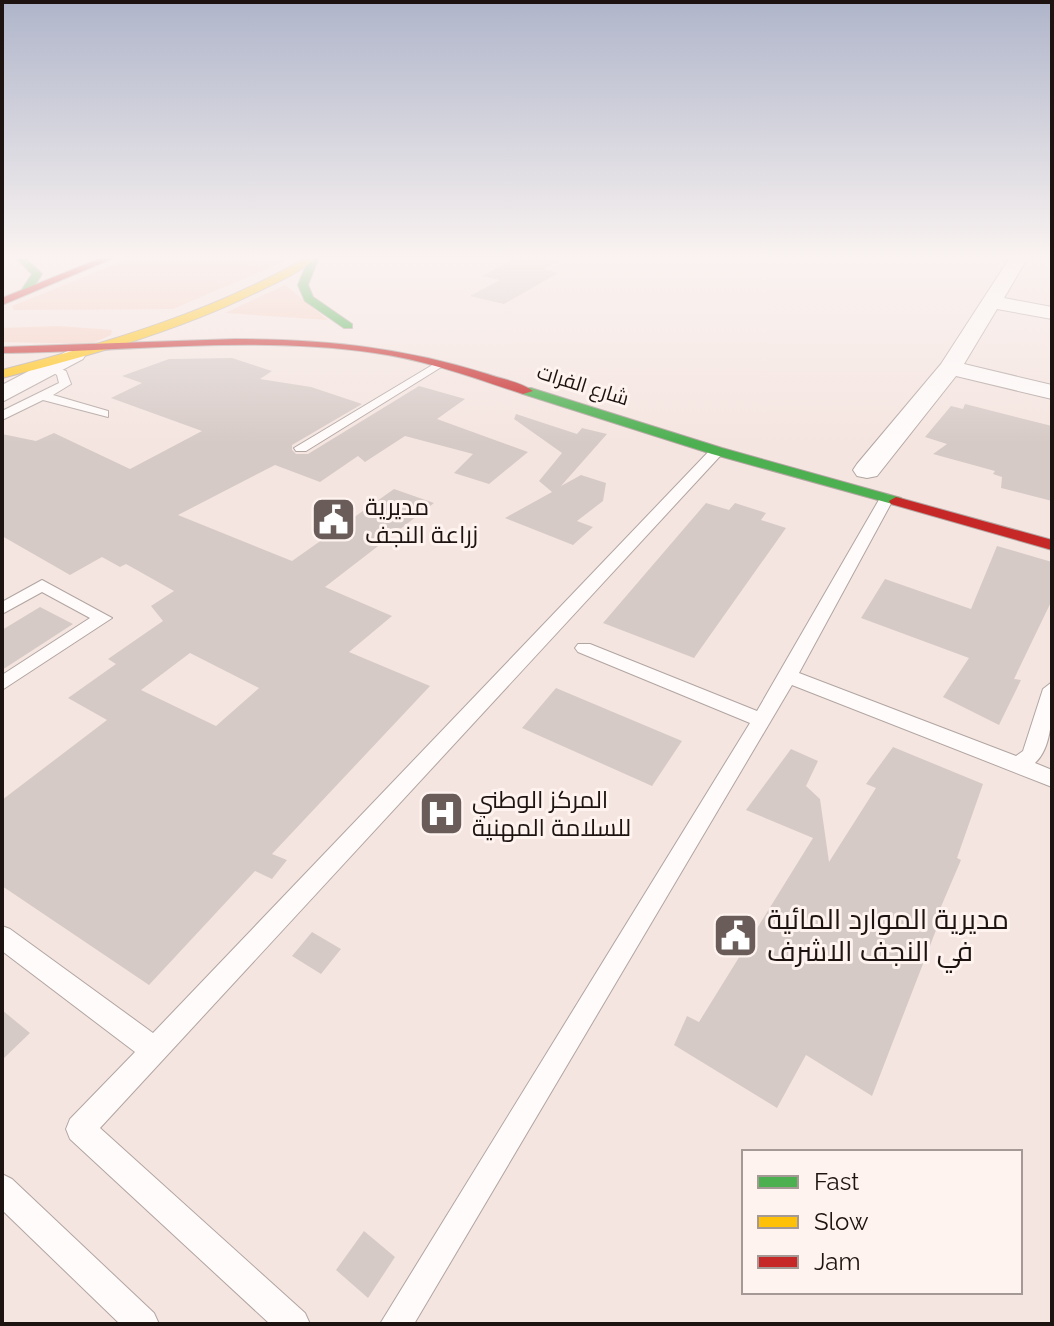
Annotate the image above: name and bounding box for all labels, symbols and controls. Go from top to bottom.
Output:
street label: شارع الفرات [534,360,632,412]
place label: مديرية زراعة النجف [365,492,478,549]
public building icon: مديرية زراعة النجف [310,496,358,544]
place label: المركز الوطني للسلامة المهنية [472,785,631,842]
hospital icon: المركز الوطني للسلامة المهنية [417,789,465,837]
place label: مديرية الموارد المائية في النجف الاشرف [767,903,1009,973]
public building icon: مديرية الموارد المائية في النجف الاشرف [712,911,760,959]
legend [742,1150,1022,1294]
text: Fast [814,1167,859,1196]
text: Slow [814,1207,869,1236]
text: Jam [814,1247,860,1276]

